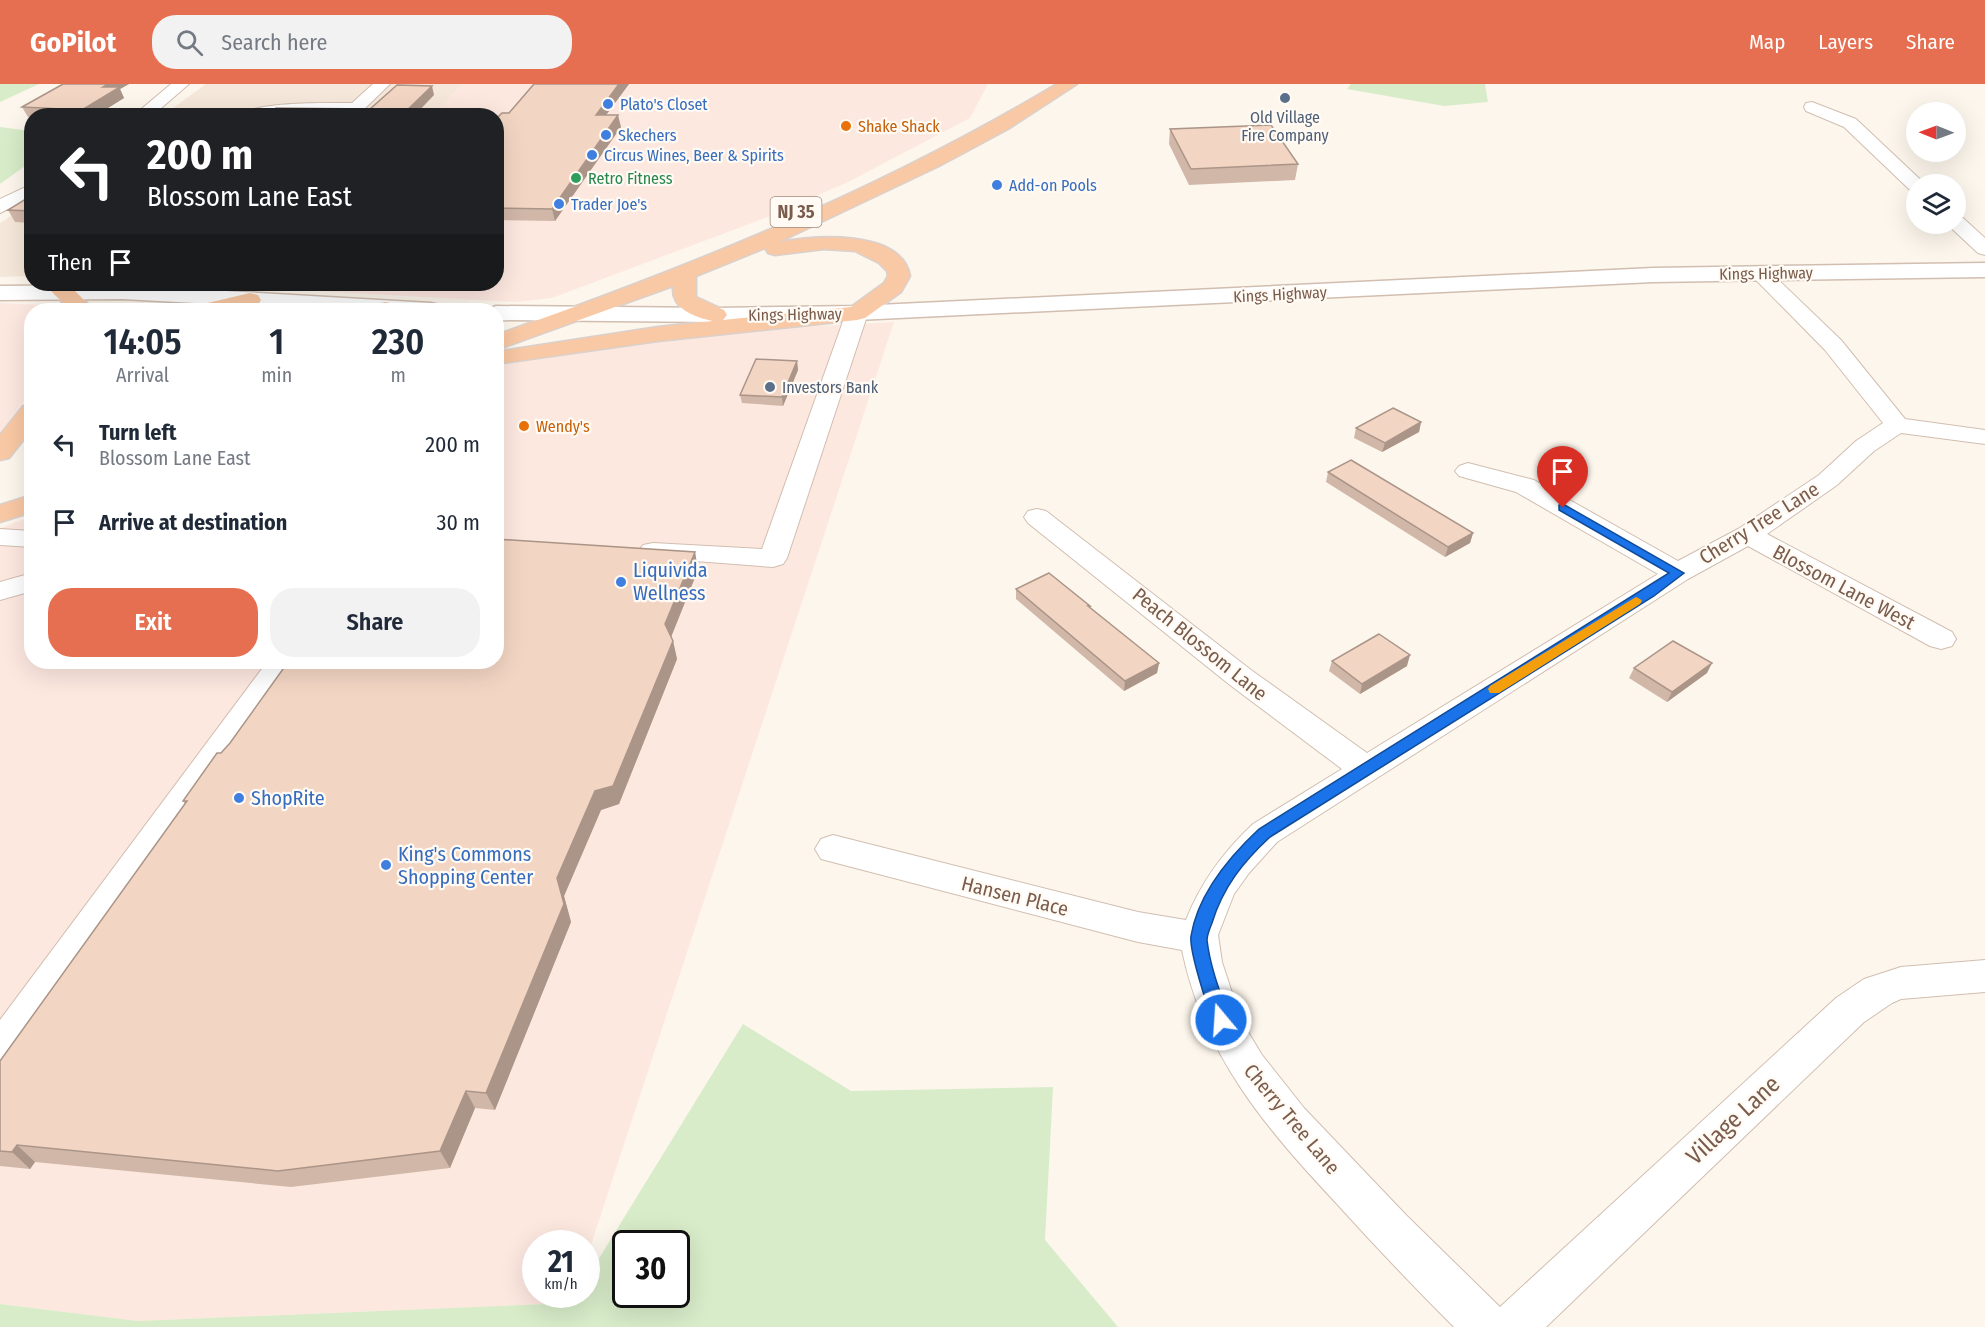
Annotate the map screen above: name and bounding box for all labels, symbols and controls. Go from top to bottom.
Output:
search box [152,15,572,69]
text: GoPilot [30,26,116,59]
icon: search [173,26,206,59]
text: Search here [221,29,327,56]
text: Map [1749,29,1785,55]
text: Layers [1818,29,1873,55]
text: Share [1906,29,1955,55]
marker: Old Village Fire Company [1278,91,1292,105]
place label: Plato's Closet [620,95,708,114]
marker: Plato's Closet [601,97,615,111]
north arrow [1906,102,1966,162]
map controls [1906,102,1966,234]
place label: Old Village Fire Company [1241,108,1330,145]
place label: Shake Shack [858,117,940,136]
marker: Shake Shack [839,119,853,133]
place label: Skechers [618,126,677,145]
marker: Skechers [599,128,613,142]
text: 200 m [147,130,253,180]
icon: left [48,132,126,210]
place label: Circus Wines, Beer & Spirits [604,146,784,165]
marker: Circus Wines, Beer & Spirits [585,148,599,162]
place label: Retro Fitness [588,169,673,188]
marker: Retro Fitness [569,171,583,185]
button: layers [1906,174,1966,234]
place label: Add-on Pools [1009,176,1097,195]
marker: Add-on Pools [990,178,1004,192]
text: Blossom Lane East [147,181,352,213]
place label: Trader Joe's [571,195,647,214]
marker: Trader Joe's [552,197,566,211]
road number: NJ 35 [770,197,822,227]
icon: arrive [104,246,137,279]
text: Then [48,249,92,276]
street label: Kings Highway [1719,263,1814,284]
street label: Kings Highway [1233,283,1328,306]
street label: Kings Highway [748,304,843,325]
text: 14:05 [104,320,182,364]
text: 1 [269,320,284,364]
text: 230 [372,320,424,364]
text: Arrival [116,363,169,387]
text: min [261,363,292,387]
text: m [390,363,406,387]
place label: Investors Bank [782,378,879,397]
marker: Investors Bank [763,380,777,394]
place label: Wendy's [536,417,590,436]
text: Turn left [99,419,177,446]
marker: Wendy's [517,419,531,433]
icon: left [48,428,81,461]
text: 200 m [425,431,480,458]
text: Blossom Lane East [99,446,251,470]
pin [1537,446,1588,508]
icon: arrive [1546,455,1579,488]
street label: Cherry Tree Lane [1695,477,1823,569]
icon: arrive [48,506,81,539]
text: Arrive at destination [99,509,287,536]
text: 30 m [437,509,480,536]
street label: Blossom Lane West [1769,539,1920,635]
place label: Liquivida Wellness [633,558,708,605]
marker: Liquivida Wellness [614,575,628,589]
street label: Peach Blossom Lane [1128,582,1272,706]
button: Exit [48,588,258,657]
button: Share [270,588,480,657]
place label: ShopRite [251,786,325,810]
marker: ShopRite [232,791,246,805]
place label: King's Commons Shopping Center [398,842,533,889]
marker: King's Commons Shopping Center [379,858,393,872]
street label: Hansen Place [959,871,1071,921]
position arrow [1189,988,1253,1052]
street label: Cherry Tree Lane [1239,1059,1345,1179]
street label: Village Lane [1680,1070,1786,1170]
speed limit sign: 30 [612,1230,690,1308]
text: 21 [548,1244,574,1280]
text: km/h [544,1275,578,1293]

